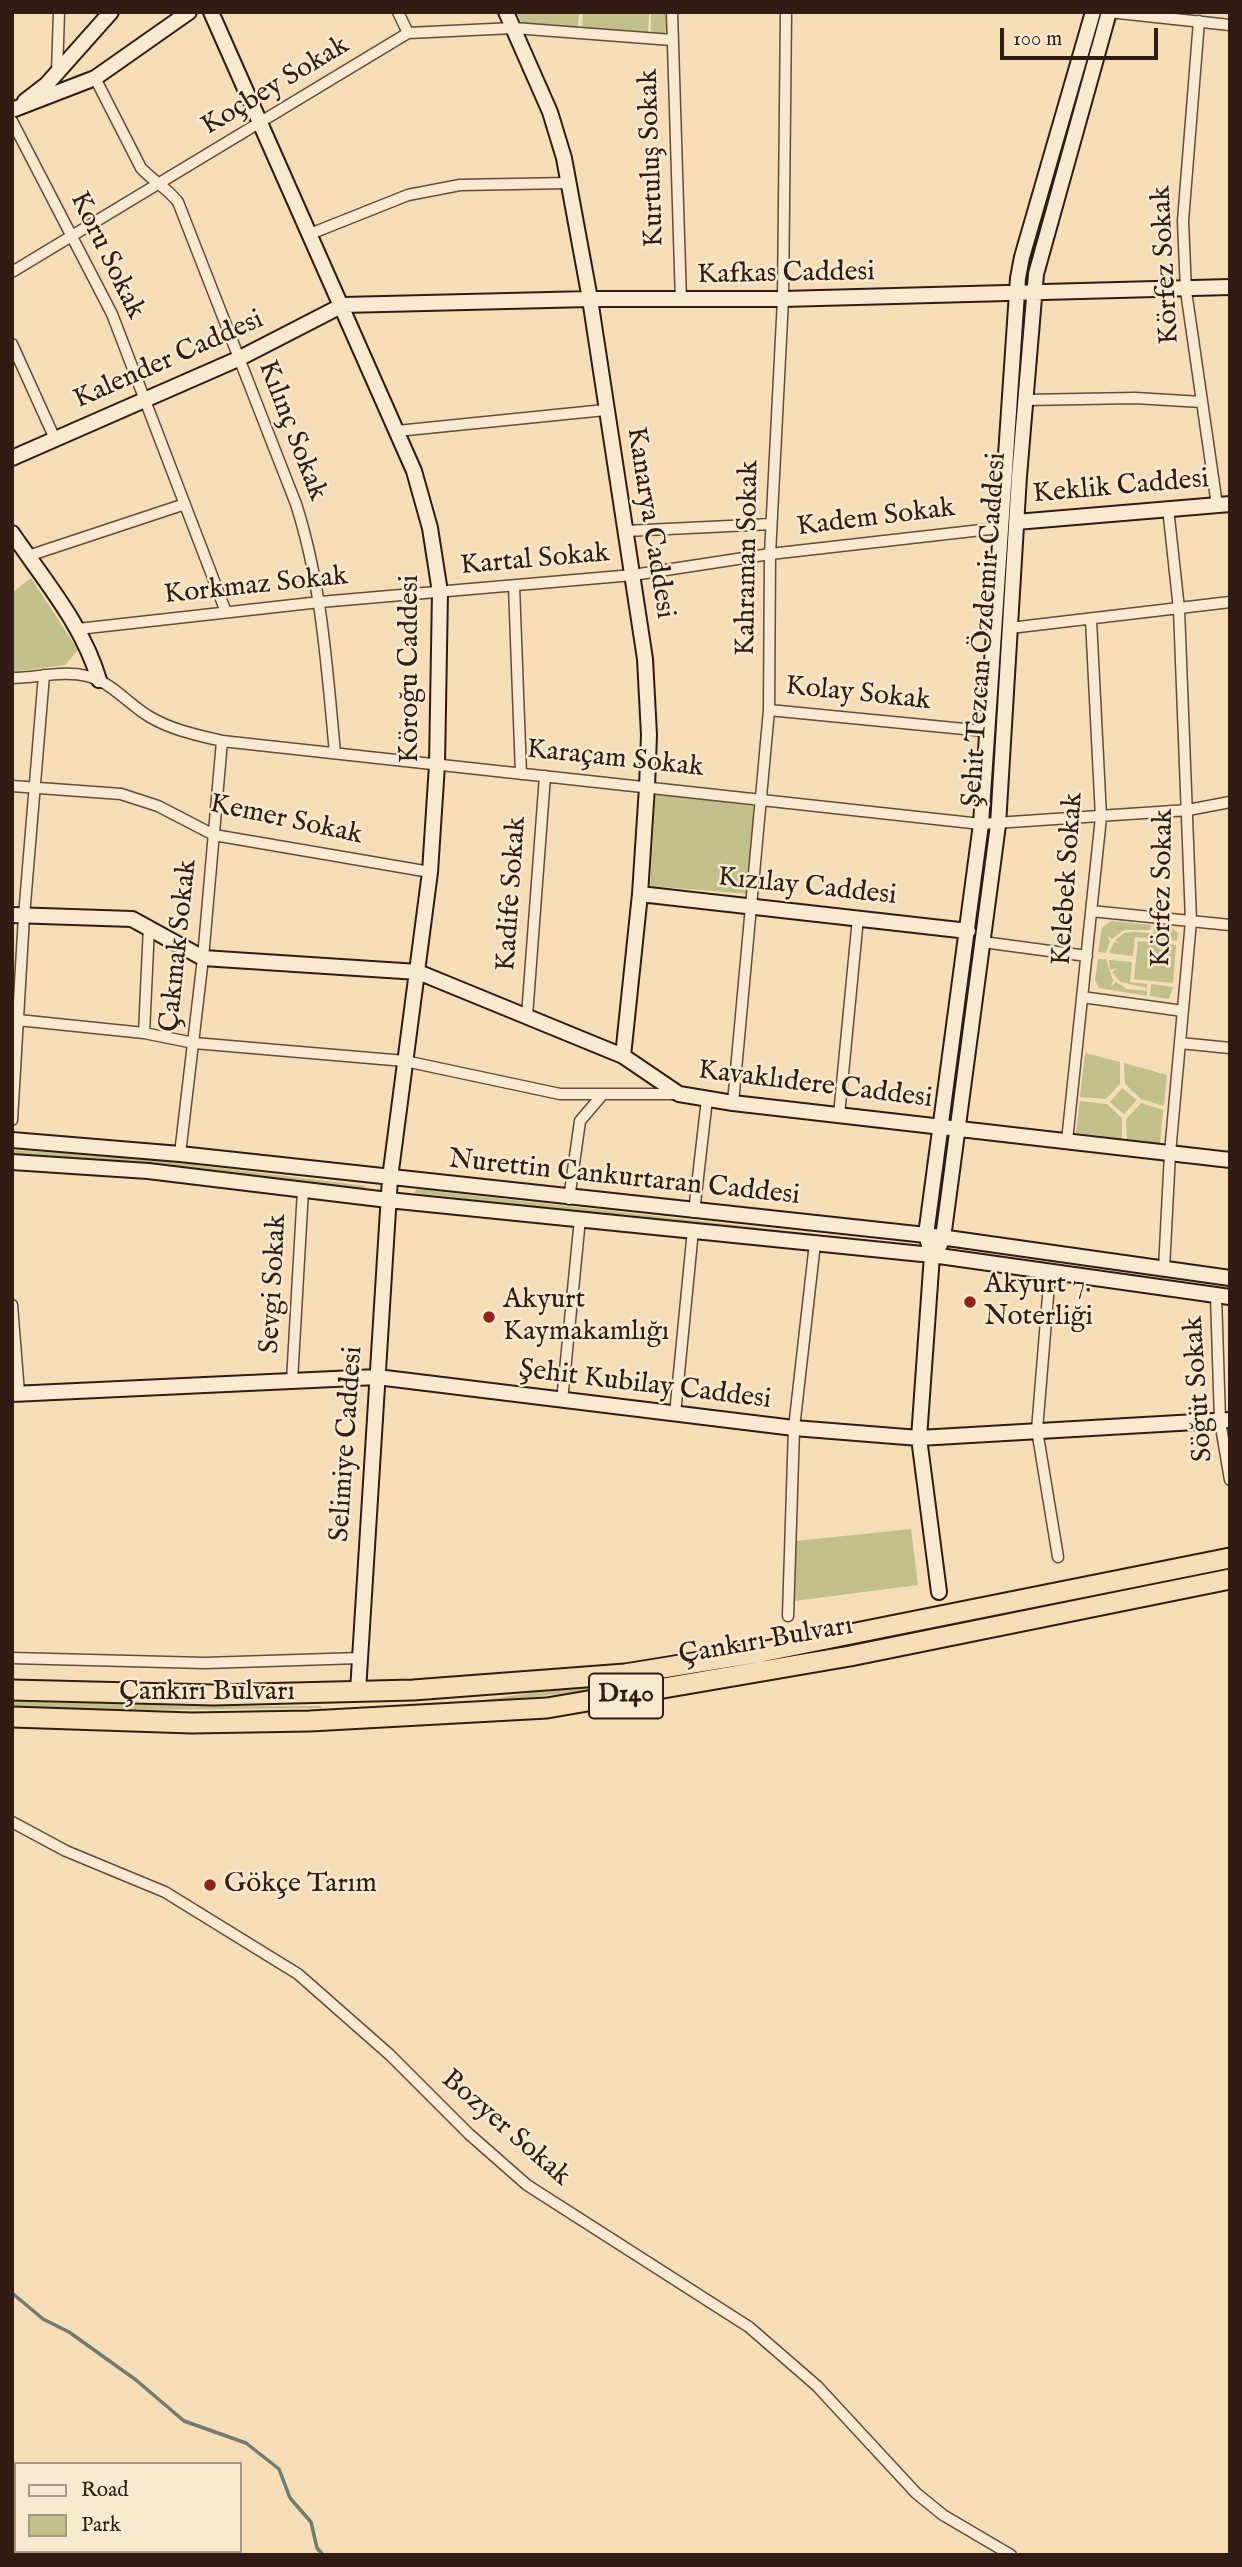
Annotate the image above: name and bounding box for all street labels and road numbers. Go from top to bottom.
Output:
street label: Koçbey Sokak [196,30,356,144]
street label: Kurtuluş Sokak [633,68,673,248]
street label: Körfez Sokak [1146,185,1188,345]
street label: Koru Sokak [61,187,151,325]
street label: Kafkas Caddesi [697,257,875,293]
street label: Kalender Caddesi [69,304,269,418]
street label: Kılınç Sokak [249,356,333,506]
street label: Kanarya Caddesi [617,425,681,621]
street label: Şehit Tezcan Özdemir Caddesi [957,451,1015,809]
street label: Kahraman Sokak [730,460,768,656]
street label: Keklik Caddesi [1032,464,1210,512]
street label: Kadem Sokak [795,493,957,545]
street label: Kartal Sokak [459,538,611,584]
street label: Korkmaz Sokak [162,561,350,613]
street label: Köroğu Caddesi [394,575,428,763]
street label: Kolay Sokak [784,671,932,719]
street label: Karaçam Sokak [525,734,705,786]
street label: Kemer Sokak [207,788,365,854]
street label: Kelebek Sokak [1046,791,1092,967]
street label: Körfez Sokak [1146,808,1182,968]
street label: Kadife Sokak [491,815,535,973]
street label: Çakmak Sokak [154,858,206,1034]
street label: Kızılay Caddesi [716,862,898,914]
street label: Kavaklıdere Caddesi [696,1055,934,1117]
street label: Nurettin Cankurtaran Caddesi [447,1144,801,1214]
street label: Sevgi Sokak [255,1213,295,1355]
street label: Söğüt Sokak [1178,1315,1222,1463]
street label: Selimiye Caddesi [324,1345,372,1543]
street label: Şehit Kubilay Caddesi [517,1354,773,1418]
street label: Çankırı Bulvarı [676,1610,856,1674]
road number: D140 [589,1674,663,1718]
street label: Çankırı Bulvarı [119,1676,295,1710]
street label: Bozyer Sokak [433,2064,577,2194]

